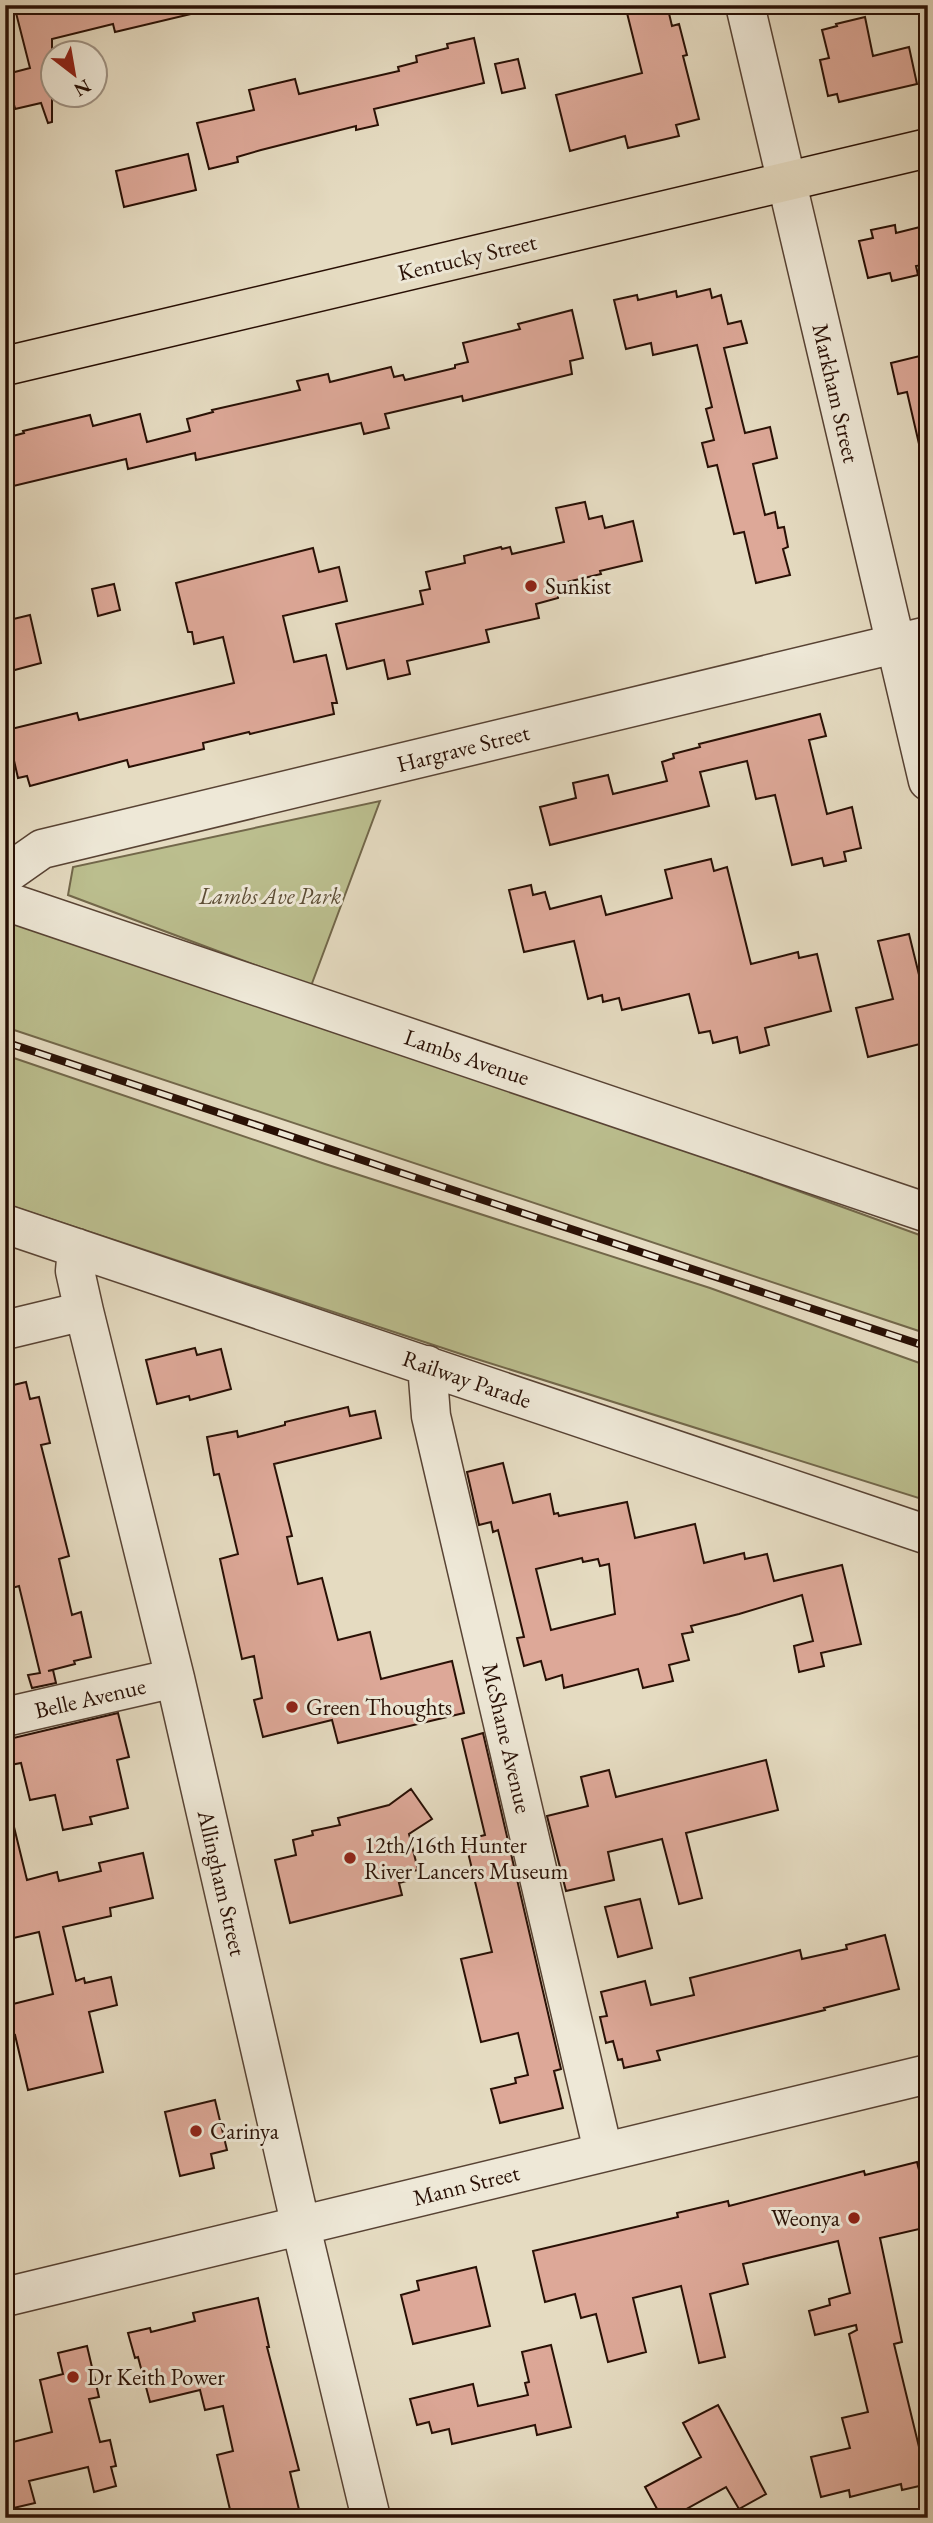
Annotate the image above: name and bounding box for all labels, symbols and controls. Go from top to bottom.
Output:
north arrow [38,38,108,108]
text: N [69,73,96,103]
street label: Kentucky Street [395,226,540,288]
street label: Markham Street [805,320,867,466]
place label: Sunkist [545,571,612,601]
marker: Sunkist [523,578,539,594]
street label: Hargrave Street [394,717,533,779]
park label: Lambs Ave Park [198,881,342,911]
street label: Lambs Avenue [400,1022,534,1092]
street label: Railway Parade [399,1343,535,1415]
street label: McShane Avenue [475,1660,539,1816]
street label: Belle Avenue [32,1671,148,1725]
place label: Green Thoughts [306,1692,452,1722]
marker: Green Thoughts [284,1699,300,1715]
street label: Allingham Street [190,1806,254,1960]
place label: 12th/16th Hunter River Lancers Museum [364,1830,568,1886]
marker: 12th/16th Hunter River Lancers Museum [342,1850,358,1866]
place label: Carinya [210,2116,280,2146]
marker: Carinya [188,2123,204,2139]
street label: Mann Street [410,2157,523,2213]
place label: Weonya [771,2203,841,2233]
marker: Weonya [846,2210,862,2226]
place label: Dr Keith Power [87,2362,225,2392]
marker: Dr Keith Power [65,2369,81,2385]

